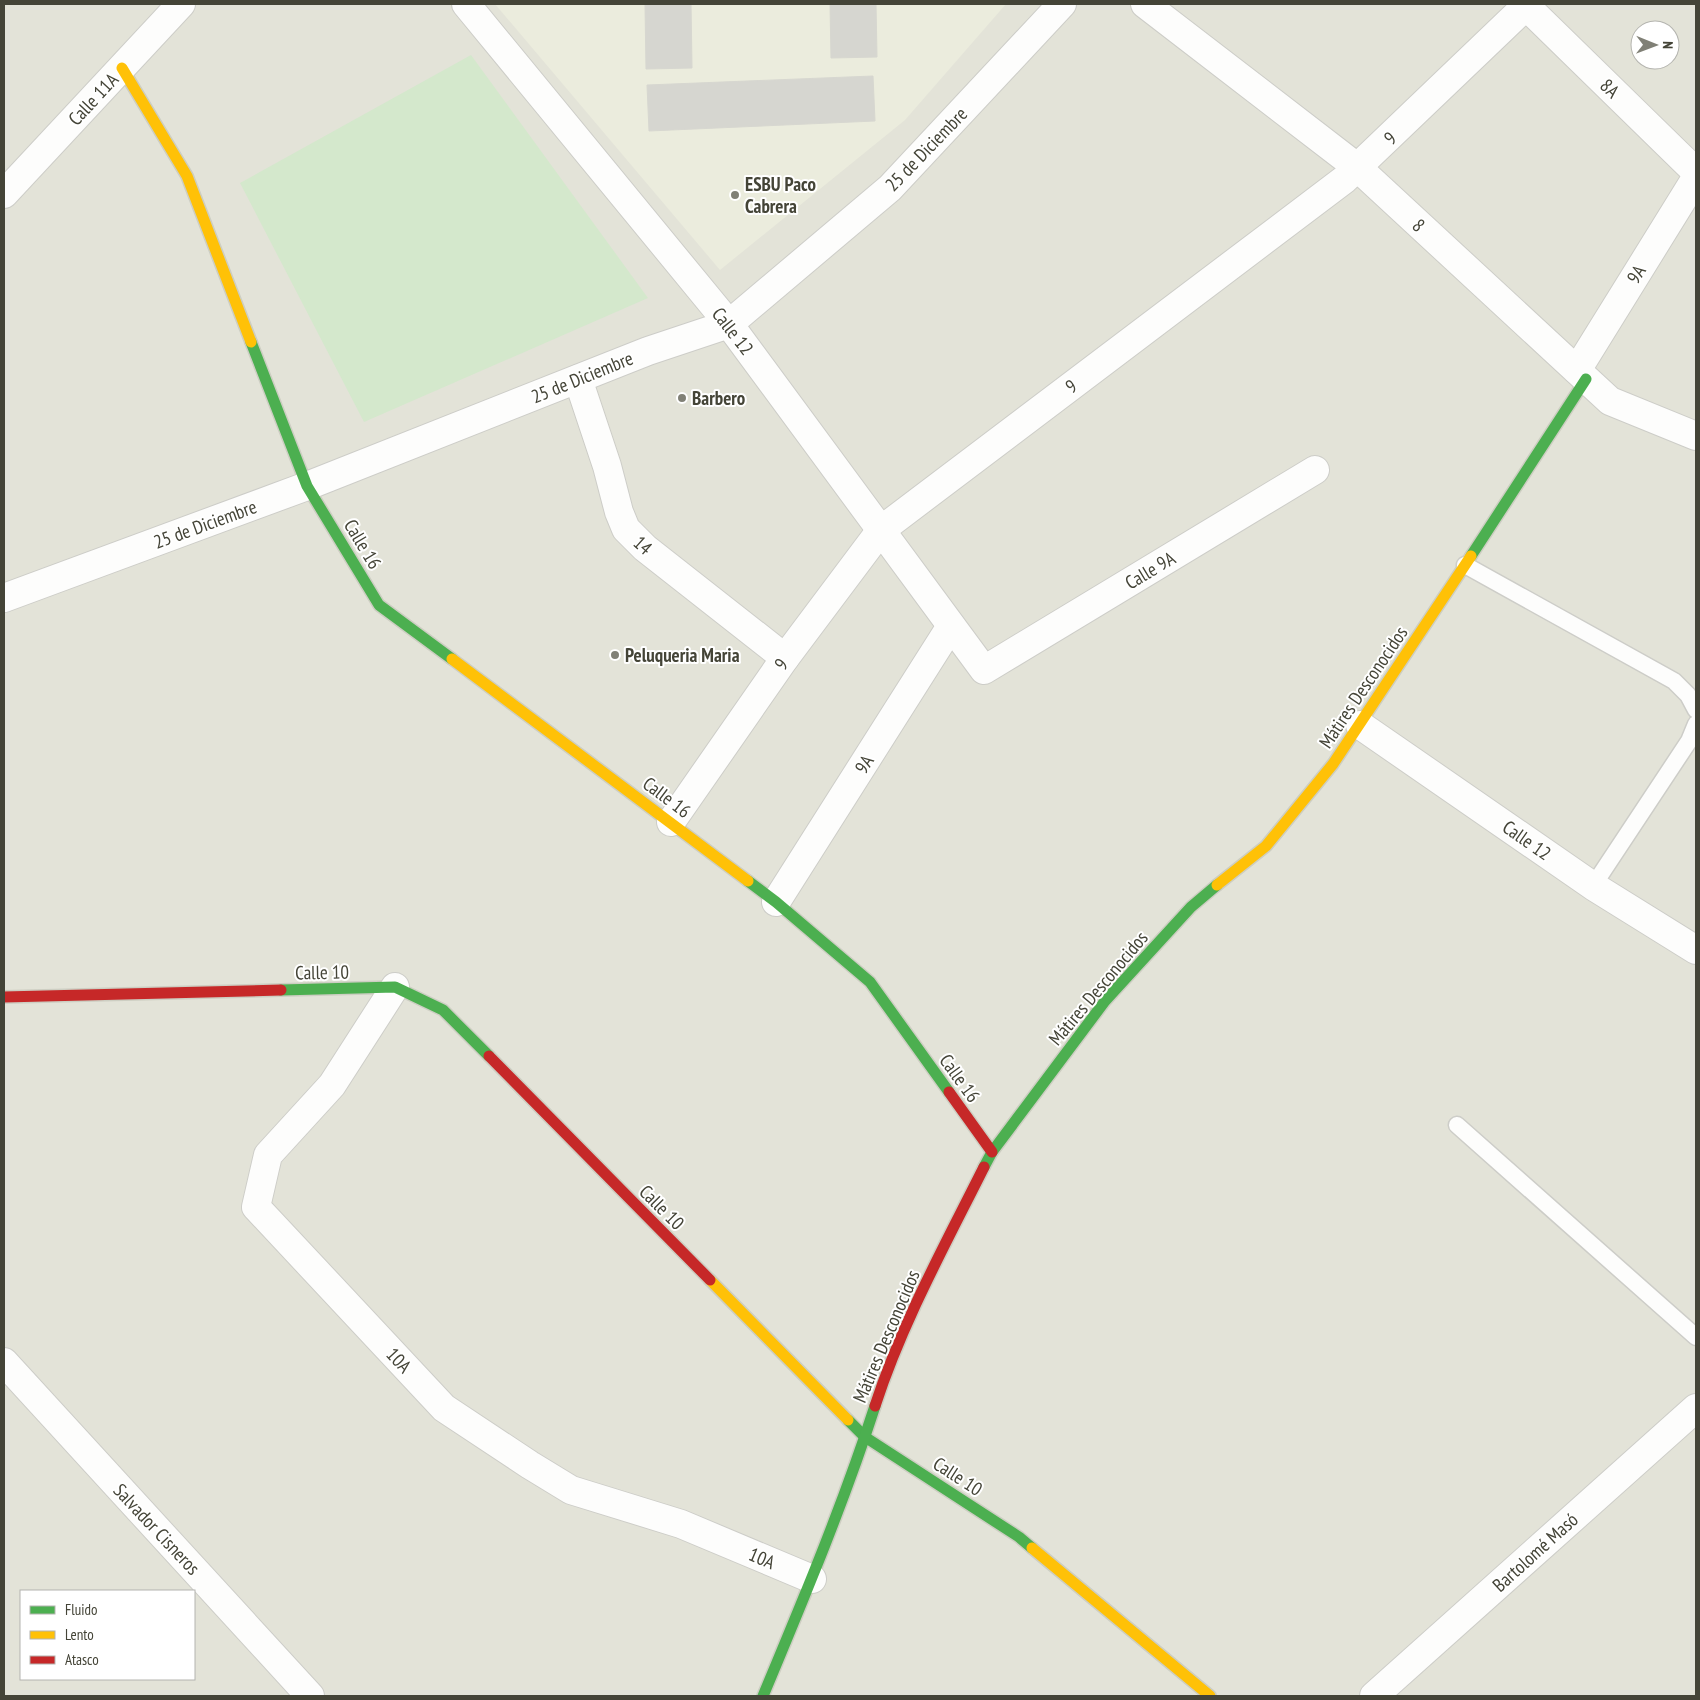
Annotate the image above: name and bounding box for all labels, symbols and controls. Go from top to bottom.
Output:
north arrow [1630,20,1680,70]
text: N [1659,41,1677,49]
street label: Calle 11A [63,68,123,130]
street label: 8A [1595,73,1625,103]
street label: 25 de Diciembre [880,102,972,196]
street label: 9 [1379,126,1401,150]
place label: ESBU Paco Cabrera [745,172,816,218]
marker: ESBU Paco Cabrera [729,189,741,201]
street label: 8 [1408,213,1430,237]
street label: 9A [1621,260,1651,288]
street label: Calle 12 [707,302,759,360]
street label: 25 de Diciembre [528,346,637,408]
street label: 9 [1060,374,1082,398]
place label: Barbero [692,386,745,410]
marker: Barbero [676,392,688,404]
street label: 25 de Diciembre [150,494,260,554]
street label: Calle 16 [339,515,387,573]
street label: 14 [629,530,658,560]
street label: Calle 9A [1121,546,1179,594]
street label: Mátires Desconocidos [1313,622,1413,752]
place label: Peluqueria Maria [625,643,740,667]
marker: Peluqueria Maria [609,649,621,661]
street label: 9 [769,654,793,674]
street label: 9A [849,750,879,778]
street label: Calle 16 [638,771,696,823]
street label: Calle 12 [1498,815,1556,865]
street label: Mátires Desconocidos [1043,926,1153,1050]
street label: Calle 10 [295,960,349,984]
street label: Calle 16 [934,1049,986,1107]
street label: Calle 10 [634,1179,690,1235]
street label: Mátires Desconocidos [847,1266,925,1406]
street label: 10A [381,1342,417,1378]
street label: Calle 10 [929,1451,987,1501]
street label: Salvador Cisneros [109,1478,205,1580]
street label: Bartolomé Masó [1487,1507,1583,1597]
street label: 10A [745,1542,779,1574]
legend [20,1590,195,1680]
text: Fluido [65,1600,97,1619]
text: Lento [65,1625,94,1644]
text: Atasco [65,1650,99,1669]

